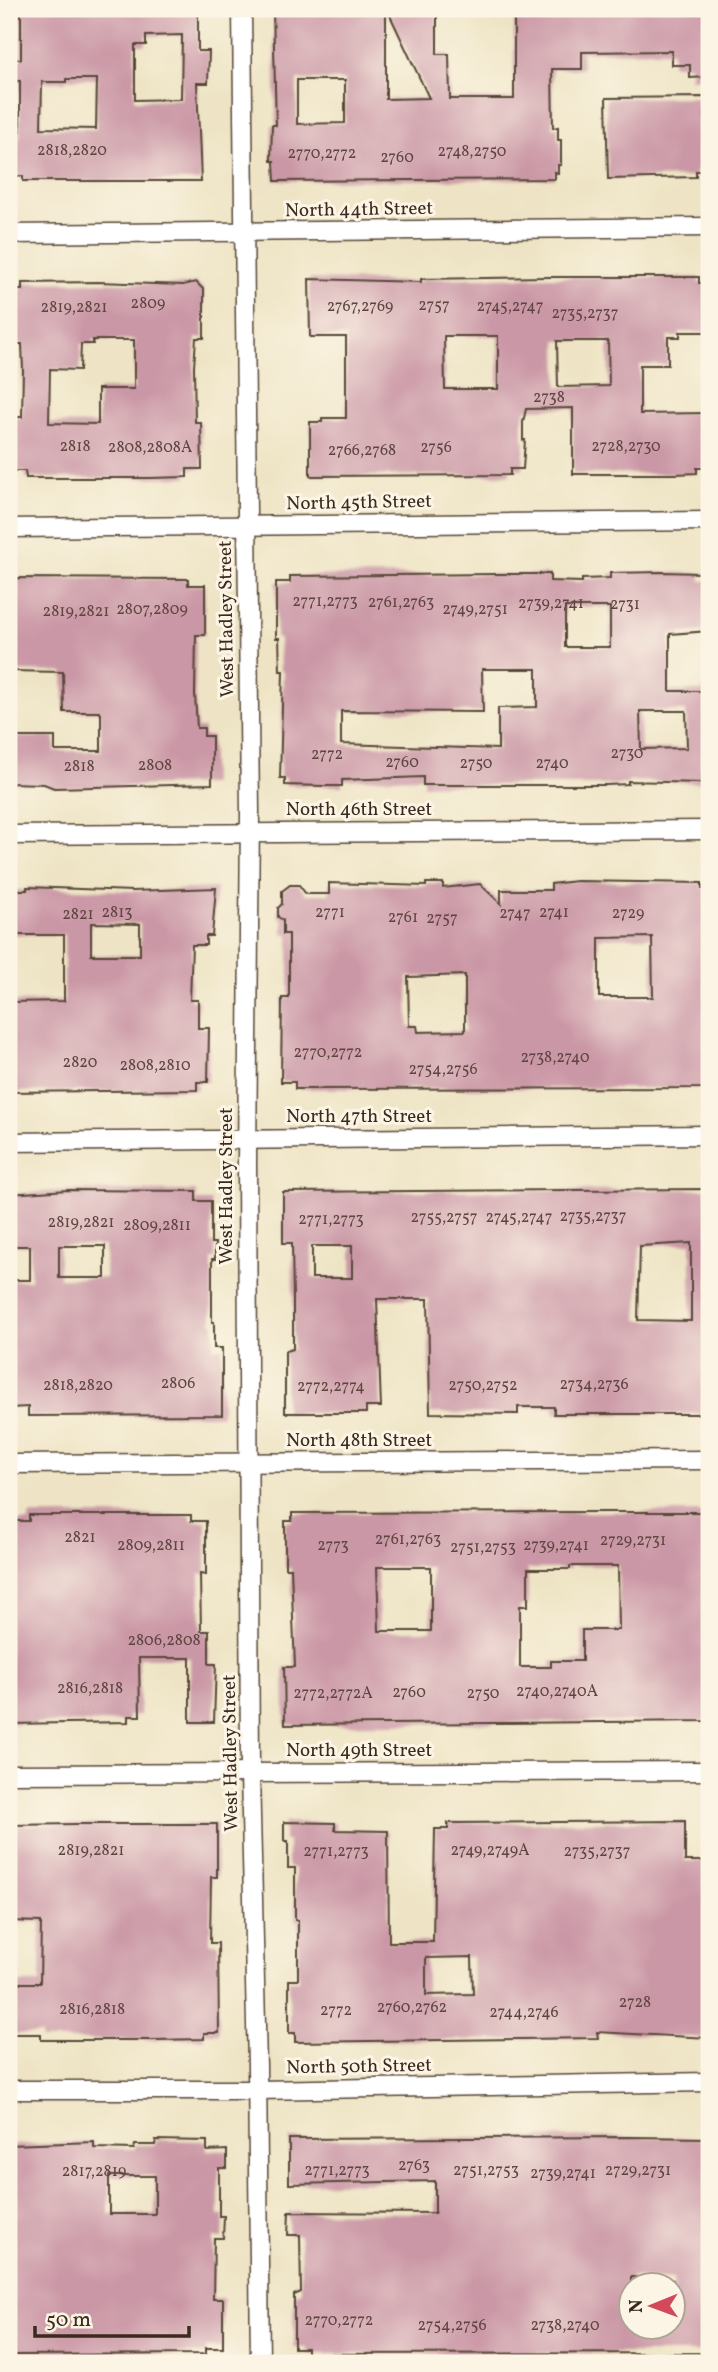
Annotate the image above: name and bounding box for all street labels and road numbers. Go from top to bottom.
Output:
street label: North 44th Street [285,196,434,224]
street label: North 45th Street [286,489,432,517]
street label: West Hadley Street [213,540,241,698]
street label: North 46th Street [286,797,432,823]
street label: North 47th Street [286,1104,432,1130]
street label: West Hadley Street [214,1107,240,1265]
street label: North 48th Street [286,1428,432,1454]
street label: West Hadley Street [217,1674,245,1832]
street label: North 49th Street [286,1738,432,1764]
street label: North 50th Street [286,2053,432,2081]

